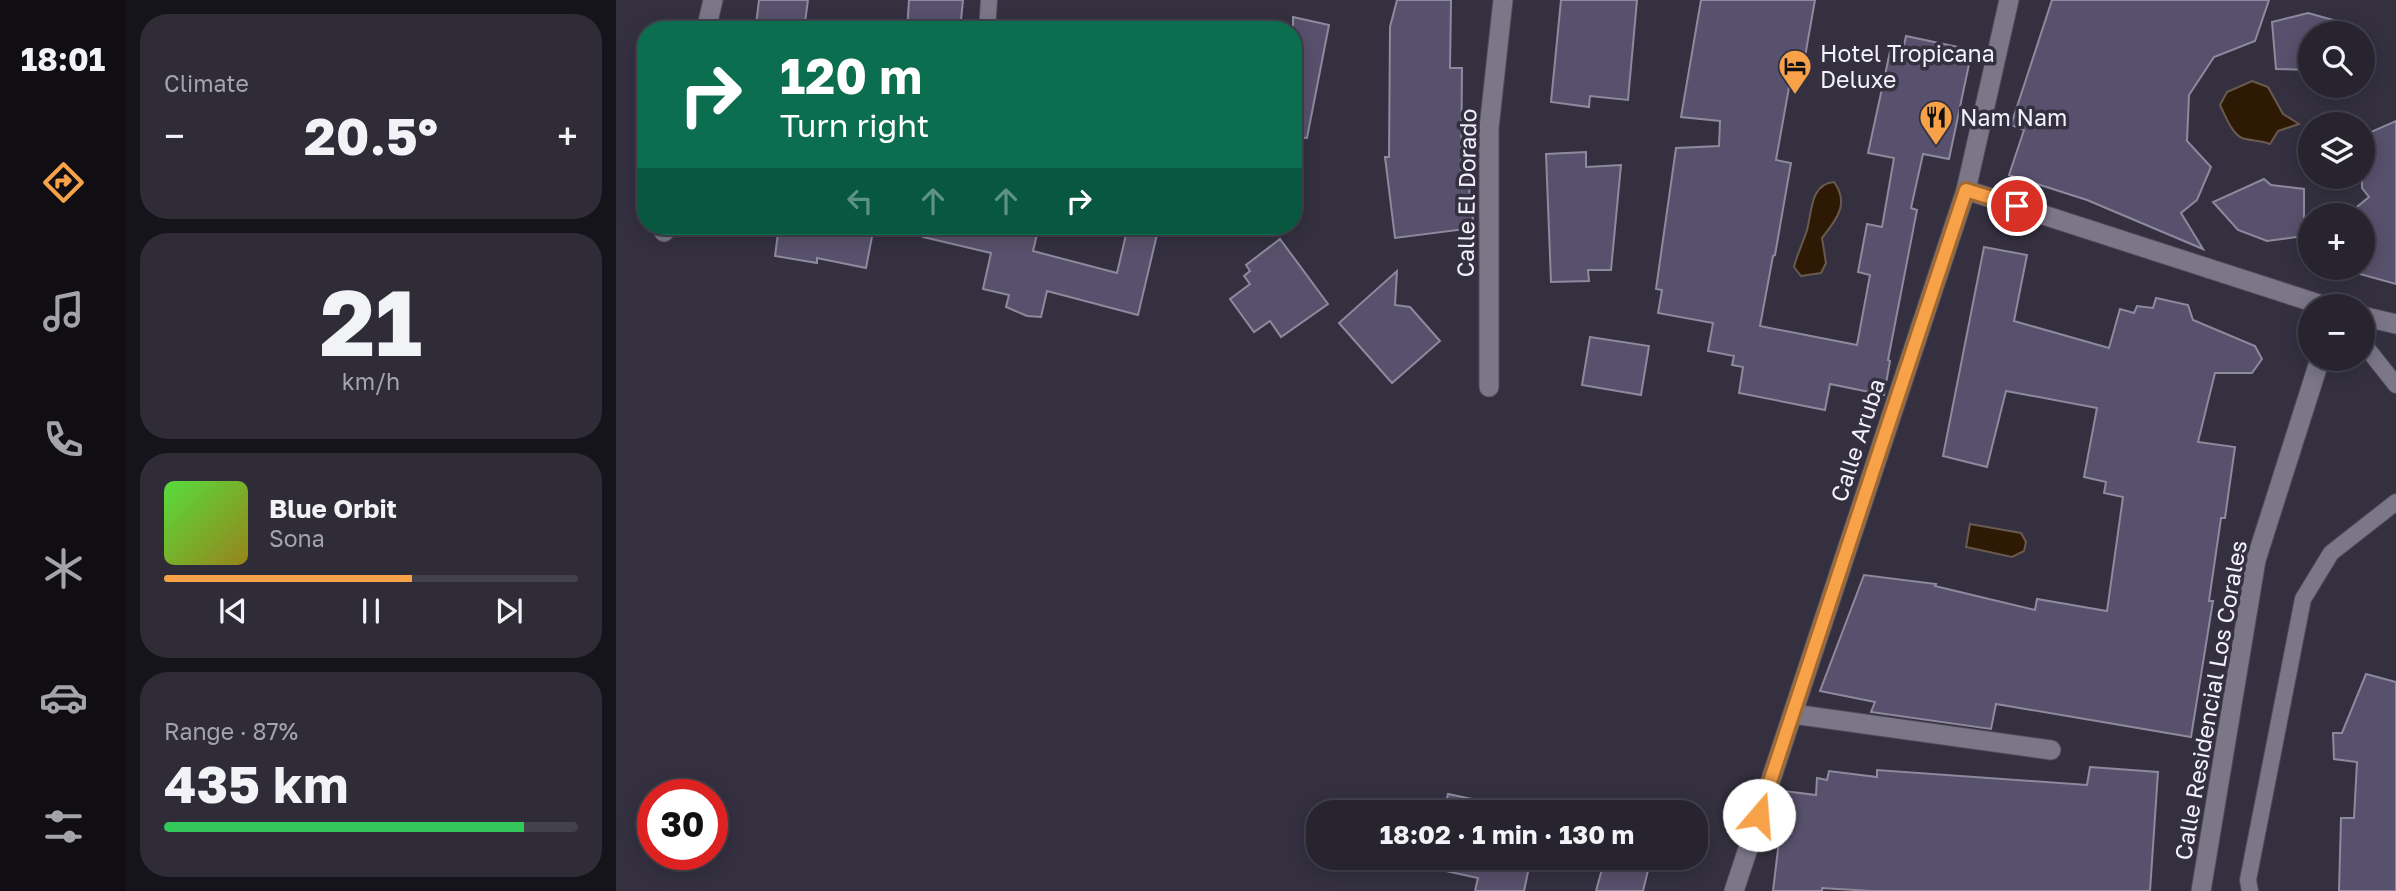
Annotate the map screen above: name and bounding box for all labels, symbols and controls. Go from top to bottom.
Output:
map controls [2298,21,2375,371]
button: search [2298,21,2375,98]
place label: Hotel Tropicana Deluxe [1820,39,1995,93]
text: 18:01 [21,40,105,78]
text: 120 m [780,46,922,105]
hotel icon: Hotel Tropicana Deluxe [1776,47,1814,96]
icon: right [665,49,756,140]
text: Climate [164,69,249,97]
restaurant icon: Nam Nam [1917,98,1955,147]
place label: Nam Nam [1960,103,2067,131]
text: 20.5° [304,104,438,166]
text: Turn right [780,106,929,144]
street label: Calle El Dorado [1451,108,1481,278]
button: layers [2298,112,2375,189]
text: − [164,113,185,158]
text: + [557,113,578,158]
icon: directions [39,158,88,207]
pin [1987,176,2047,236]
icon: left [841,182,879,220]
icon: ahead [914,182,952,220]
icon: ahead [987,182,1025,220]
icon: right [1060,182,1098,220]
icon: arrive [1998,187,2036,225]
button: + [2298,203,2375,280]
text: 21 [320,267,422,376]
icon: music [39,287,88,336]
button: − [2298,294,2375,371]
text: km/h [342,367,400,395]
street label: Calle Aruba [1824,375,1890,505]
icon: phone [39,415,88,464]
text: Blue Orbit [269,493,397,524]
text: Sona [269,524,325,552]
street label: Calle Residencial Los Corales [2168,538,2252,862]
icon: climate [39,544,88,593]
icon: previous [214,592,252,630]
icon: pause [352,592,390,630]
icon: next [490,592,528,630]
icon: car [39,673,88,722]
text: Range · 87% [164,717,298,745]
text: 435 km [164,752,349,814]
position arrow [1722,778,1796,852]
speed limit sign: 30 [637,779,728,870]
icon: filters [39,802,88,851]
text: 18:02 · 1 min · 130 m [1380,819,1634,850]

